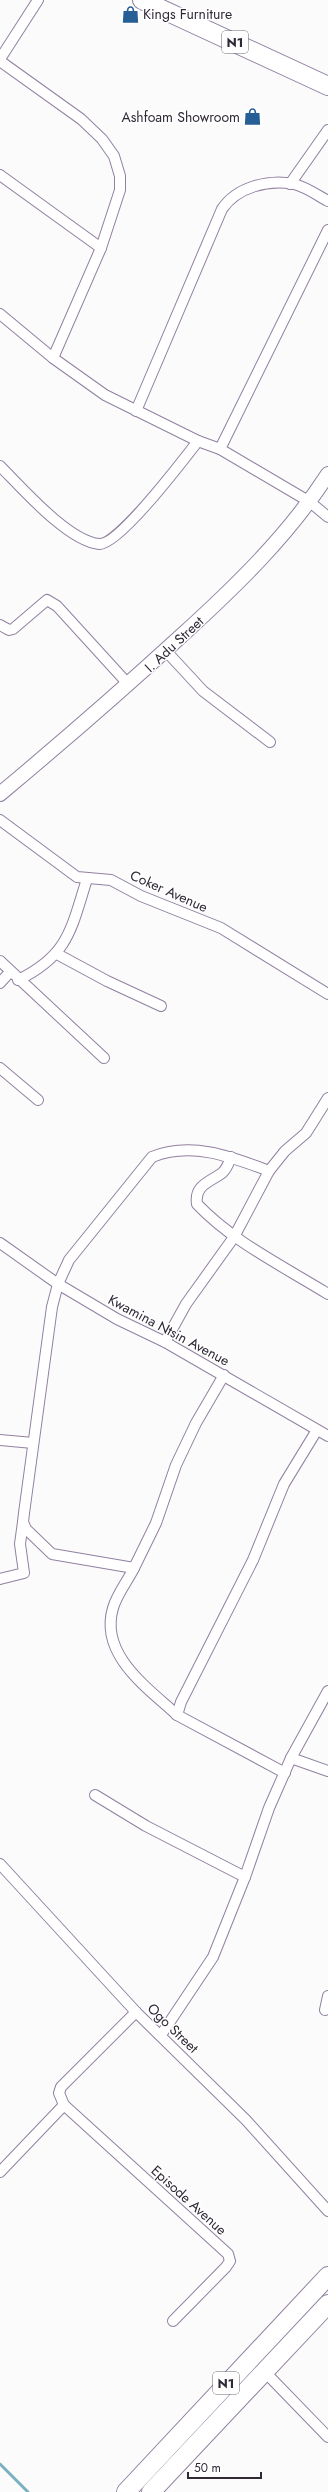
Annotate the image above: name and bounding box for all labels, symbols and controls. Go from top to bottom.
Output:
shop icon: Kings Furniture [120,4,140,24]
place label: Kings Furniture [143,4,232,24]
road number: N1 [222,31,248,53]
place label: Ashfoam Showroom [121,107,240,127]
shop icon: Ashfoam Showroom [243,107,263,127]
street label: I. Adu Street [140,611,208,677]
street label: Coker Avenue [127,865,211,917]
street label: Kwamina Ntsin Avenue [105,1289,233,1371]
street label: Ogo Street [143,1998,204,2058]
street label: Episode Avenue [147,2161,231,2239]
road number: N1 [213,2372,239,2394]
scale bar [188,2454,261,2480]
text: 50 m [194,2459,221,2477]

